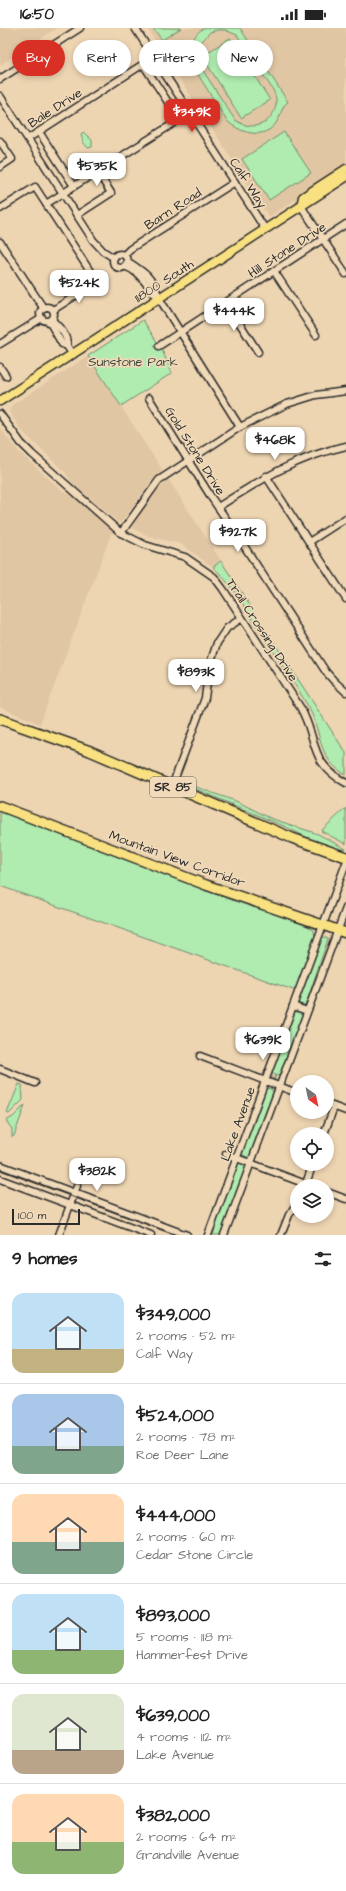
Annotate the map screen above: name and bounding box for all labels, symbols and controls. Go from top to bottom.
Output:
text: 16:50 [20,4,54,25]
chip: Buy [12,40,65,76]
chip: Rent [73,40,131,76]
chip: Filters [139,40,209,76]
chip: New [217,40,273,76]
street label: Bale Drive [24,84,86,132]
pin: $349K [164,99,220,133]
text: $349K [173,103,211,121]
pin: $535K [69,153,125,187]
street label: Calf Way [224,154,271,212]
text: $535K [77,157,117,175]
street label: Barn Road [141,184,205,234]
street label: Hill Stone Drive [244,218,330,282]
street label: 11800 South [131,255,198,307]
pin: $524K [51,270,107,304]
text: $524K [59,274,99,292]
pin: $444K [206,298,262,332]
text: $444K [213,302,255,320]
park label: Sunstone Park [88,353,178,371]
street label: Gold Stone Drive [161,403,229,499]
pin: $468K [247,427,303,461]
text: $468K [255,431,295,449]
pin: $927K [210,519,266,553]
text: $927K [219,523,257,541]
street label: Trail Crossing Drive [221,575,302,686]
pin: $893K [168,659,224,693]
text: $893K [177,663,215,681]
road number: SR 85 [150,777,196,797]
street label: Mountain View Corridor [106,826,248,892]
pin: $639K [235,1027,291,1061]
text: $639K [244,1031,282,1049]
north arrow [290,1075,334,1119]
map controls [290,1075,334,1223]
street label: Lake Avenue [216,1084,260,1164]
button: locate [290,1127,334,1171]
pin: $382K [69,1158,125,1192]
text: $382K [78,1162,116,1180]
button: layers [290,1179,334,1223]
scale bar [12,1207,80,1226]
text: 100 m [18,1208,46,1223]
text: 9 homes [12,1247,77,1271]
icon: filters [312,1248,334,1270]
text: $349,000 [136,1303,211,1327]
icon: home [44,1309,92,1357]
text: 2 rooms · 52 m² [136,1327,236,1345]
text: Calf Way [136,1345,193,1363]
text: $524,000 [136,1404,214,1428]
icon: home [44,1410,92,1458]
text: 2 rooms · 78 m² [136,1428,236,1446]
text: Roe Deer Lane [136,1446,229,1464]
text: $444,000 [136,1504,215,1528]
icon: home [44,1510,92,1558]
text: 2 rooms · 60 m² [136,1528,236,1546]
text: Cedar Stone Circle [136,1546,253,1564]
text: $893,000 [136,1604,210,1628]
icon: home [44,1610,92,1658]
text: 5 rooms · 118 m² [136,1628,233,1646]
text: Hammerfest Drive [136,1646,248,1664]
text: $639,000 [136,1704,210,1728]
icon: home [44,1710,92,1758]
text: 4 rooms · 112 m² [136,1728,232,1746]
text: Lake Avenue [136,1746,214,1764]
text: $382,000 [136,1804,210,1828]
icon: home [44,1810,92,1858]
text: 2 rooms · 64 m² [136,1828,237,1846]
text: Grandville Avenue [136,1846,239,1864]

